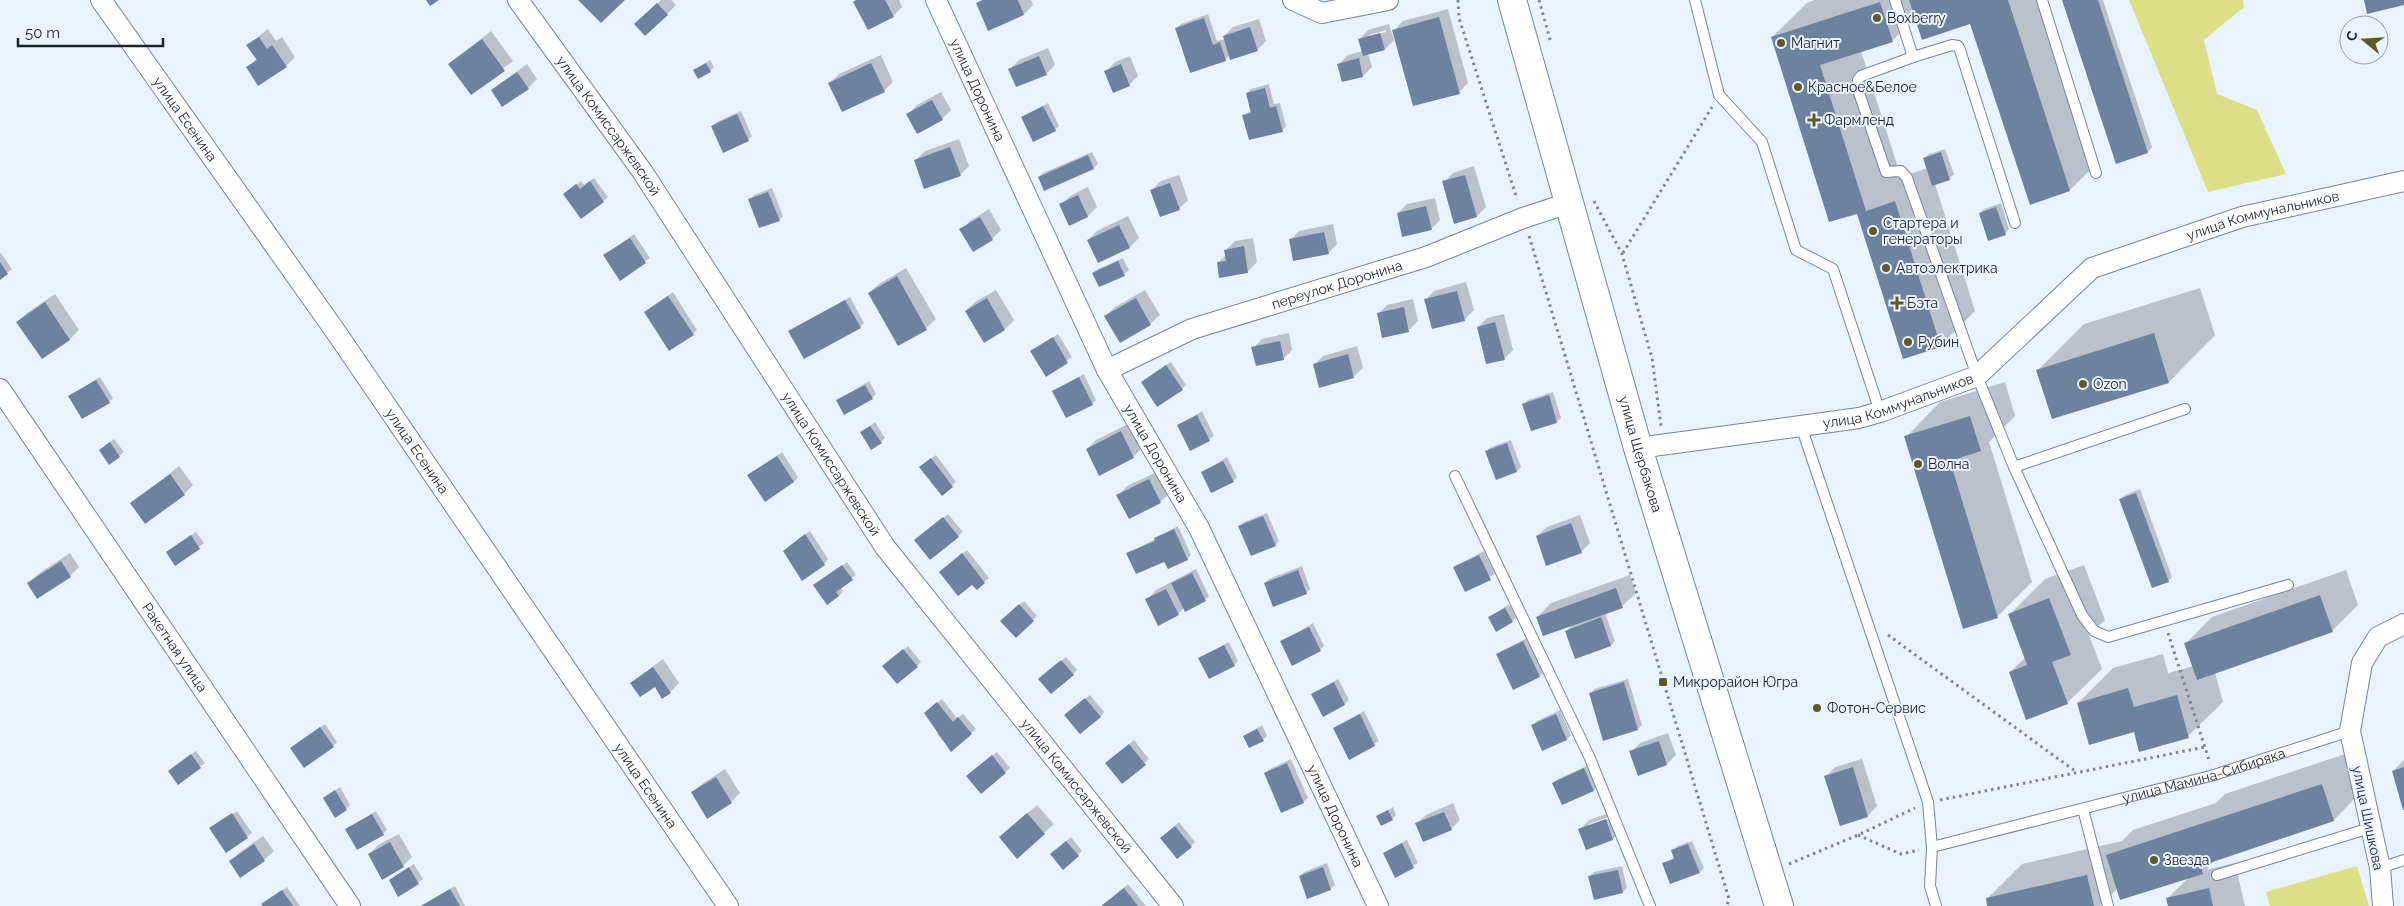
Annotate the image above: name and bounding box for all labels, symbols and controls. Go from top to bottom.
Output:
place label: Boxberry [1887,10,1946,26]
marker: Boxberry [1871,12,1883,24]
scale bar [18,15,162,47]
north arrow [2339,15,2389,65]
text: 50 m [25,24,60,42]
text: С [2343,29,2361,43]
place label: Магнит [1791,35,1840,51]
street label: улица Доронина [947,36,1008,144]
marker: Магнит [1775,37,1787,49]
street label: улица Комиссаржевской [553,53,664,199]
street label: улица Есенина [150,74,221,165]
place label: Красное&Белое [1808,79,1917,95]
marker: Красное&Белое [1792,81,1804,93]
place label: Фармленд [1824,112,1894,128]
marker: Фармленд [1808,114,1820,126]
street label: улица Коммунальников [2184,188,2340,243]
place label: Стартера и генераторы [1883,215,1963,247]
marker: Стартера и генераторы [1867,225,1879,237]
street label: переулок Доронина [1270,257,1404,312]
place label: Автоэлектрика [1896,260,1998,276]
marker: Автоэлектрика [1880,262,1892,274]
place label: Бэта [1907,295,1938,311]
marker: Бэта [1891,297,1903,309]
place label: Рубин [1918,334,1959,350]
marker: Рубин [1902,336,1914,348]
street label: улица Коммунальников [1822,370,1975,431]
place label: Ozon [2093,376,2127,392]
marker: Ozon [2077,378,2089,390]
street label: улица Комиссаржевской [779,389,884,539]
street label: улица Щербакова [1616,394,1665,514]
street label: улица Доронина [1121,401,1190,505]
street label: улица Есенина [383,405,452,497]
place label: Волна [1928,456,1969,472]
marker: Волна [1912,458,1924,470]
street label: Ракетная улица [139,600,211,695]
place label: Микрорайон Югра [1673,674,1798,690]
marker: Микрорайон Югра [1657,676,1669,688]
place label: Фотон-Сервис [1827,700,1926,716]
marker: Фотон-Сервис [1811,702,1823,714]
street label: улица Комиссаржевской [1018,715,1135,856]
street label: улица Есенина [611,740,680,831]
street label: улица Мамина-Сибиряка [2121,745,2287,806]
street label: улица Доронина [1304,762,1366,870]
street label: улица Шишкова [2349,764,2387,872]
place label: Звезда [2164,852,2210,868]
marker: Звезда [2148,854,2160,866]

